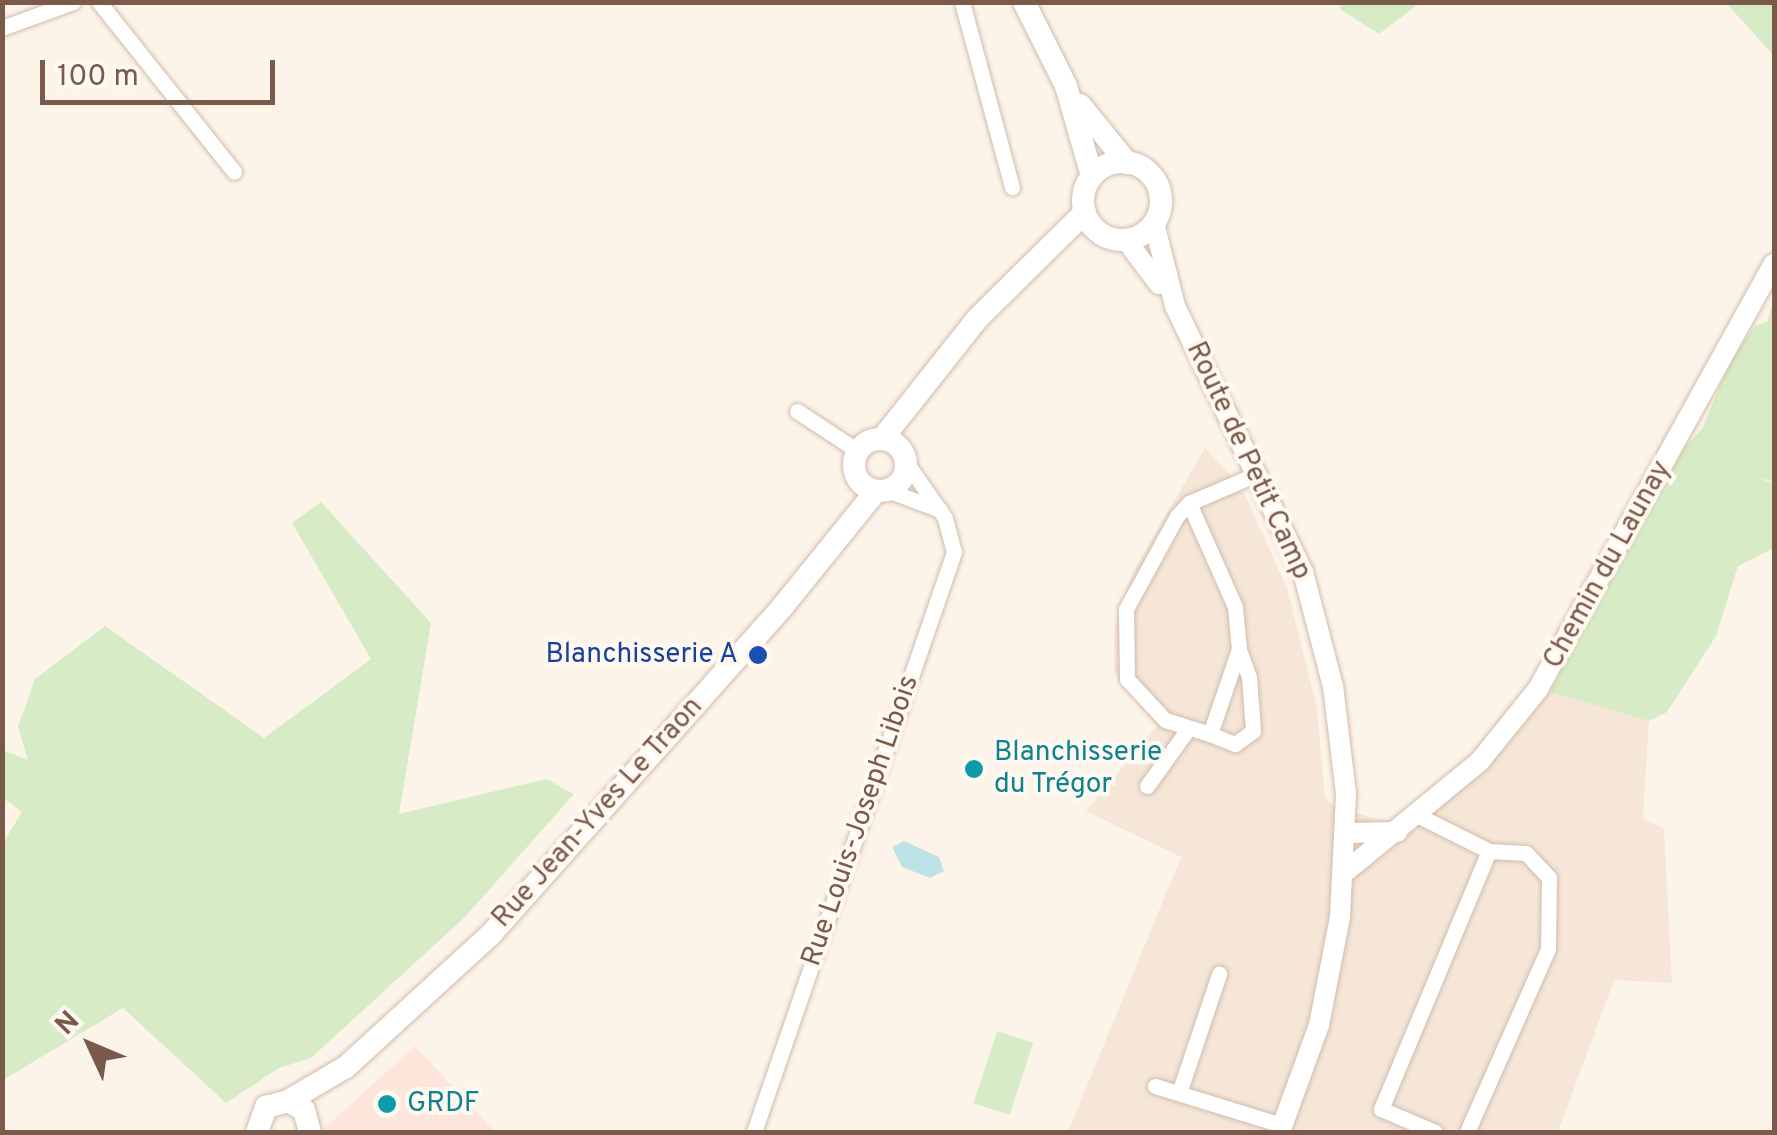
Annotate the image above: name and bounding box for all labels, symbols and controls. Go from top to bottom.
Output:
scale bar [45,40,280,102]
text: 100 m [57,59,139,96]
street label: Route de Petit Camp [1178,337,1318,585]
street label: Chemin du Launay [1537,455,1679,675]
place label: Blanchisserie A [544,638,738,672]
marker: Blanchisserie A [747,644,769,666]
street label: Rue Louis-Joseph Libois [795,671,927,971]
street label: Rue Jean-Yves Le Traon [485,690,711,936]
place label: Blanchisserie du Trégor [994,736,1162,802]
marker: Blanchisserie du Trégor [963,758,985,780]
north arrow [40,995,140,1095]
text: N [48,1004,88,1044]
place label: GRDF [407,1087,480,1121]
marker: GRDF [376,1093,398,1115]

